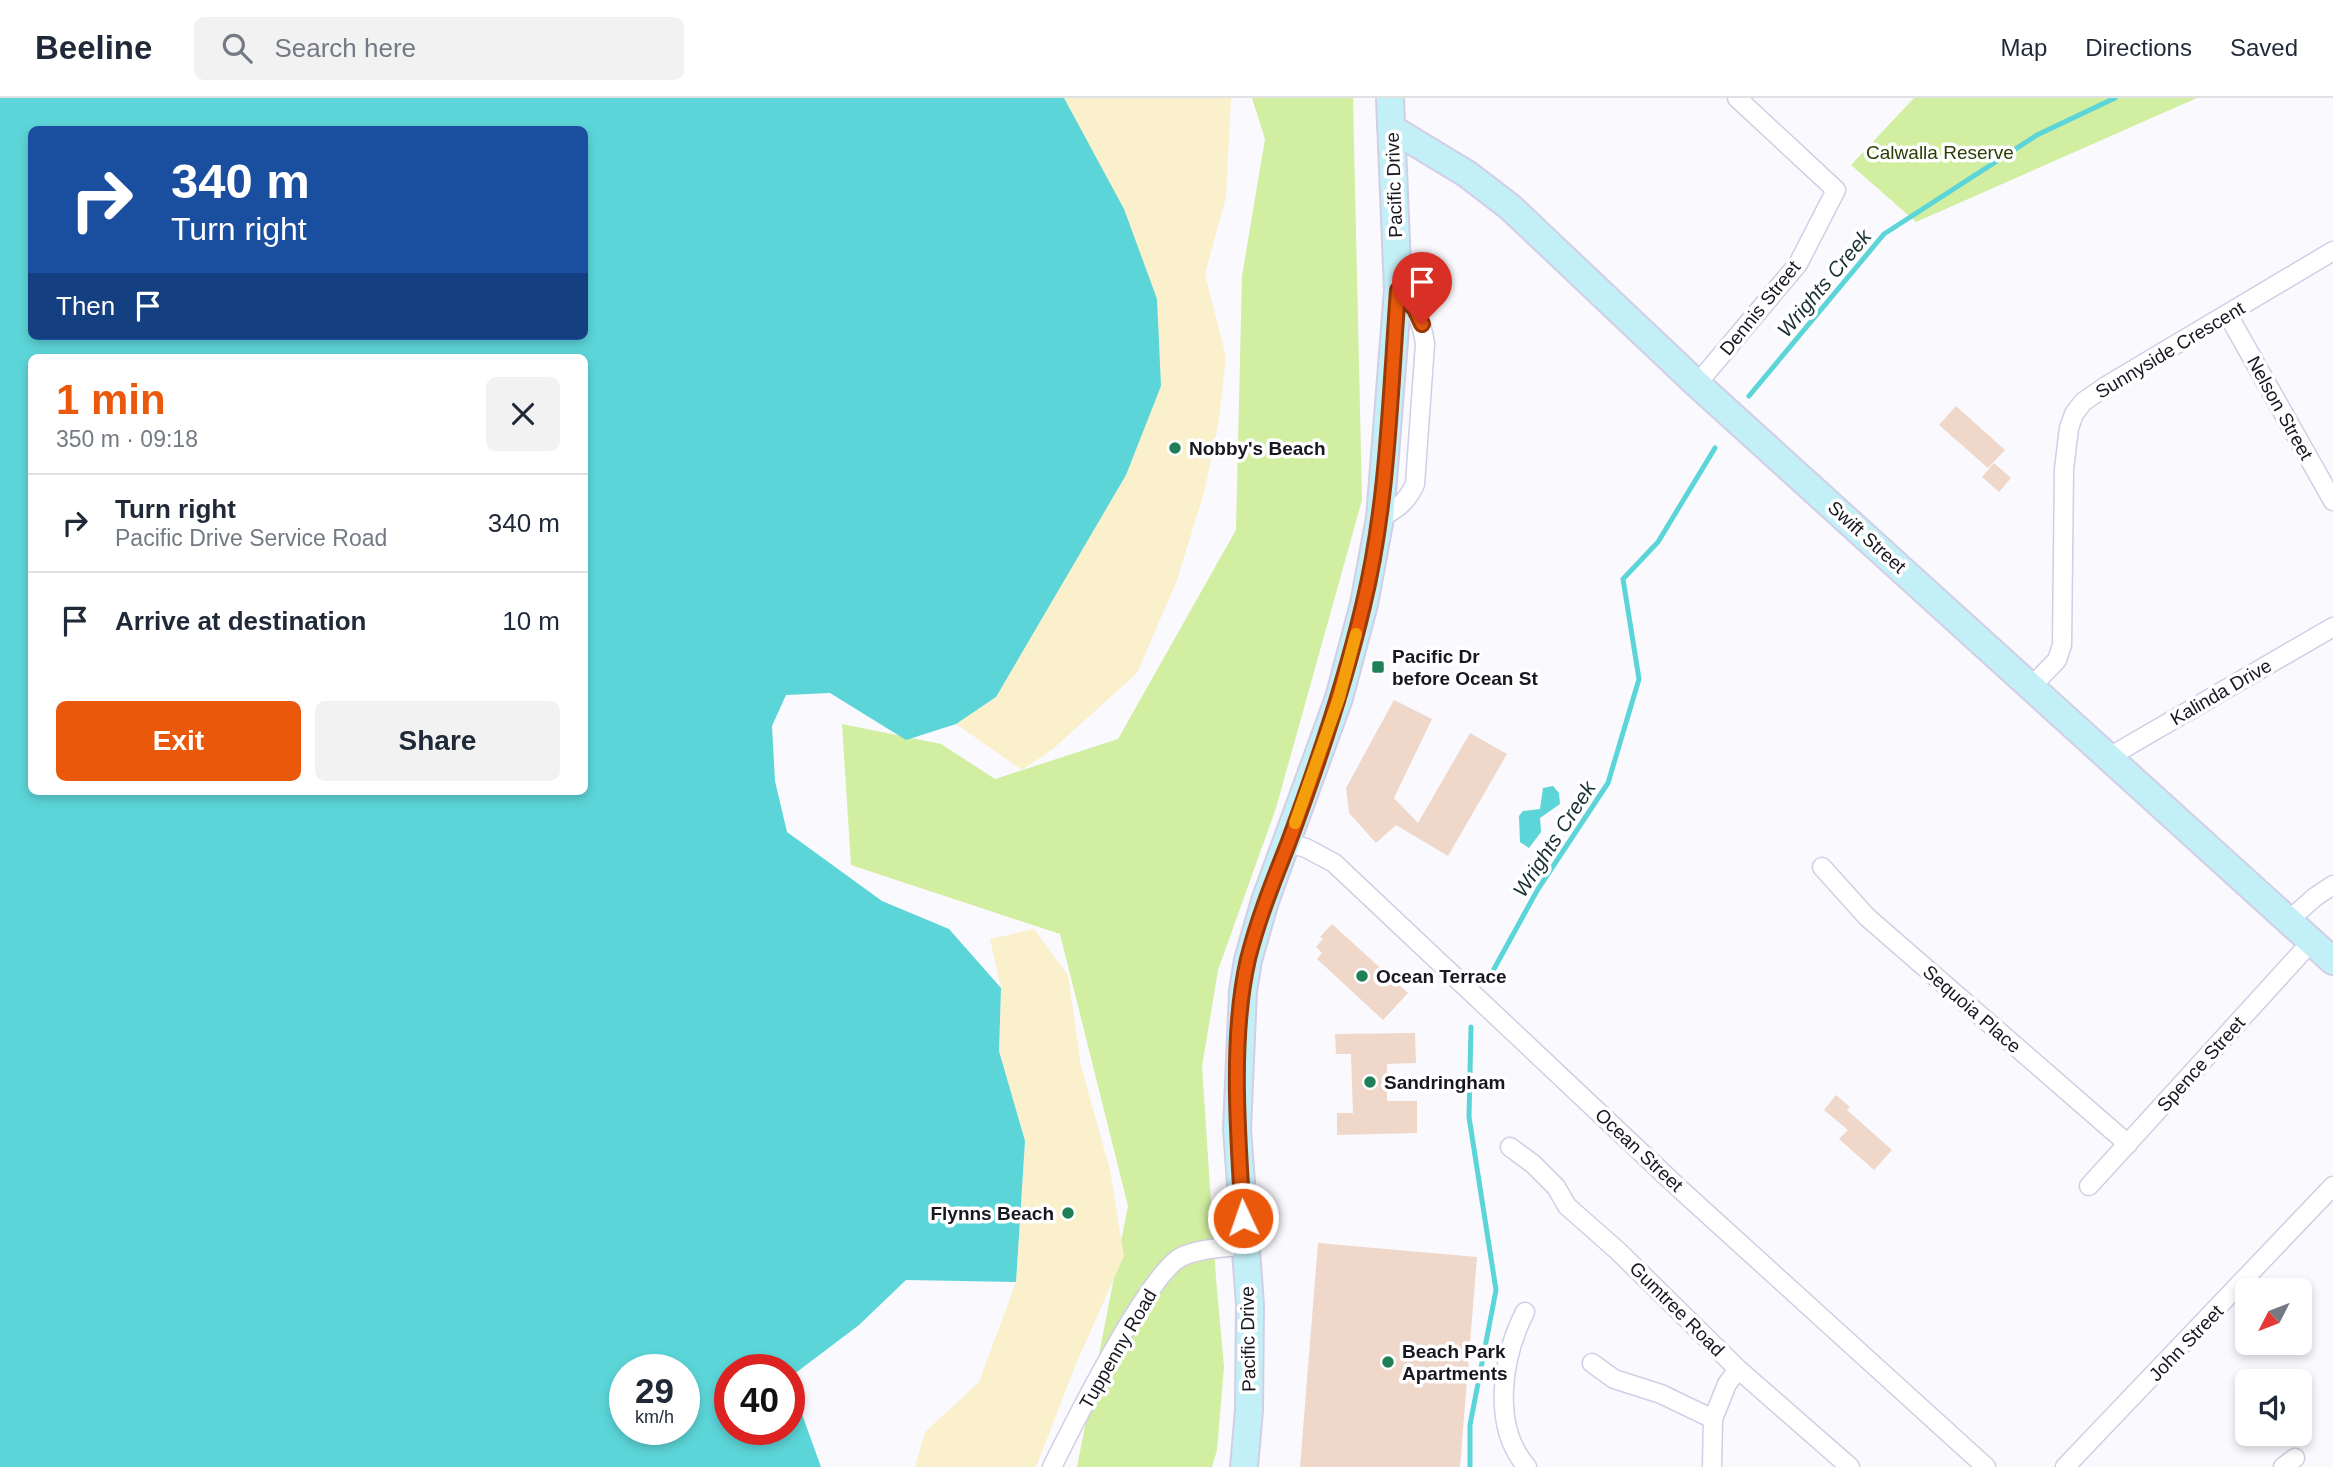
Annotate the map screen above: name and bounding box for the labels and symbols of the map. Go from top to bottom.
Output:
street label: Pacific Drive [1382,132,1406,238]
park label: Calwalla Reserve [1866,142,2014,163]
water label: Wrights Creek [1772,224,1877,341]
pin [1392,252,1452,324]
street label: Dennis Street [1716,256,1805,359]
street label: Sunnyside Crescent [2092,297,2249,403]
street label: Nelson Street [2243,353,2317,464]
place label: Nobby's Beach [1189,438,1326,459]
marker: Nobby's Beach [1167,440,1183,456]
street label: Swift Street [1824,497,1911,578]
place label: Pacific Dr before Ocean St [1392,646,1538,689]
street label: Kalinda Drive [2167,655,2275,729]
marker: Pacific Dr before Ocean St [1370,659,1386,675]
water label: Wrights Creek [1508,776,1601,901]
street label: Sequoia Place [1919,961,2025,1057]
place label: Ocean Terrace [1376,966,1507,987]
marker: Ocean Terrace [1354,968,1370,984]
street label: Spence Street [2153,1012,2250,1116]
place label: Sandringham [1384,1072,1505,1093]
marker: Sandringham [1362,1074,1378,1090]
street label: Ocean Street [1591,1104,1688,1196]
position arrow [1206,1181,1280,1255]
place label: Flynns Beach [930,1203,1054,1224]
marker: Flynns Beach [1060,1205,1076,1221]
street label: Gumtree Road [1626,1258,1728,1360]
north arrow [2235,1278,2312,1354]
street label: Tuppenny Road [1075,1286,1161,1412]
street label: Pacific Drive [1237,1286,1259,1392]
street label: John Street [2145,1300,2228,1385]
place label: Beach Park Apartments [1402,1341,1508,1384]
speed limit sign: 40 [714,1354,805,1445]
marker: Beach Park Apartments [1380,1354,1396,1370]

